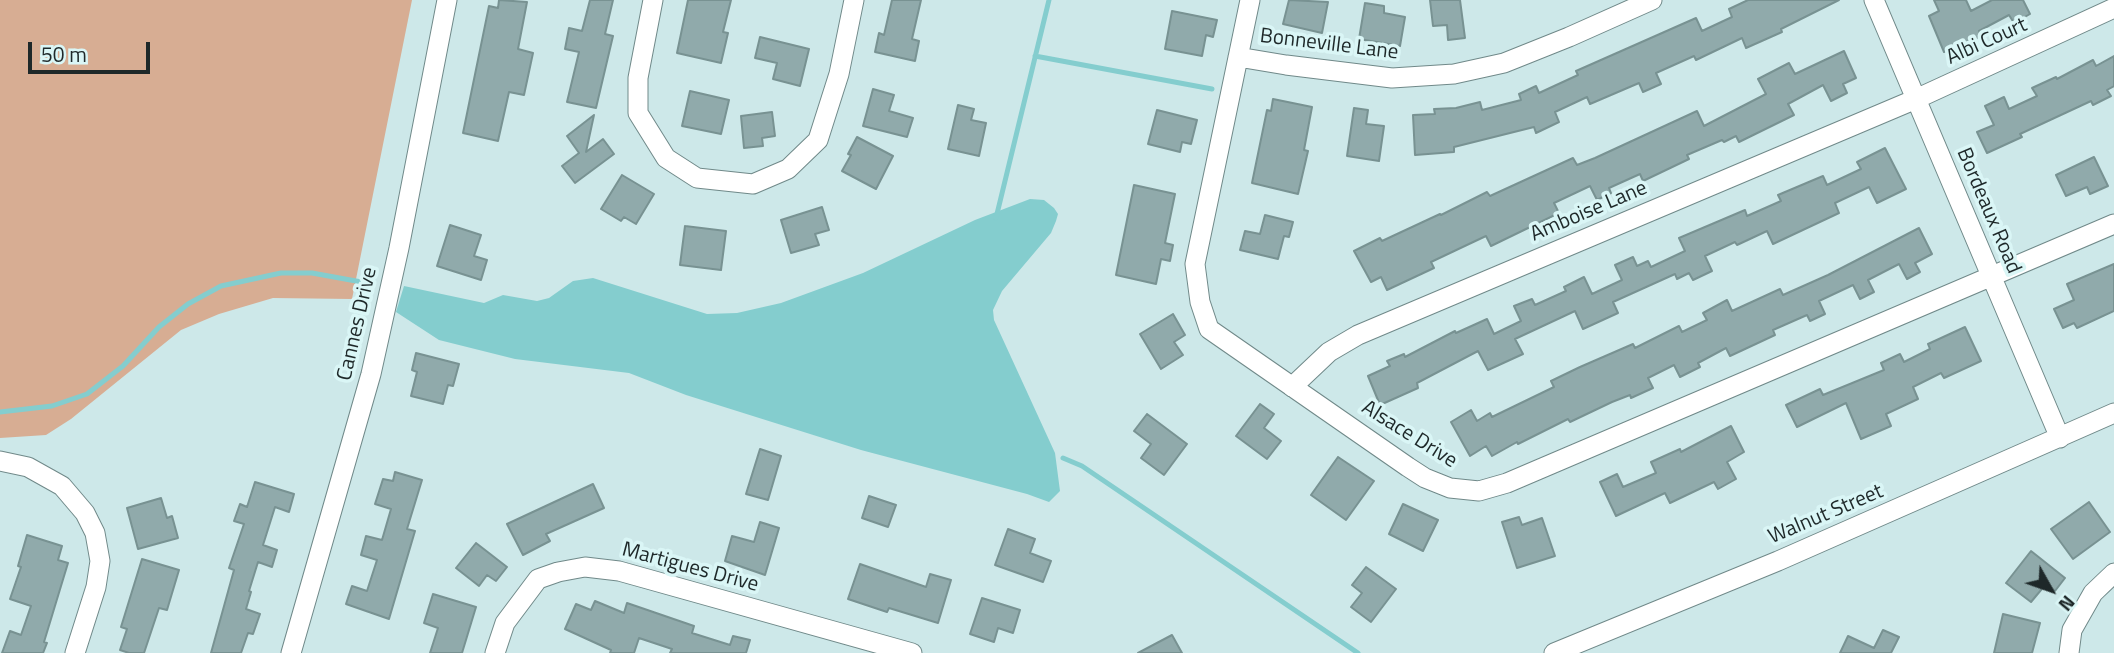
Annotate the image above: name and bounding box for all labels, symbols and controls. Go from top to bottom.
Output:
street label: Albi Court [1943,13,2031,71]
street label: Bonneville Lane [1258,24,1400,66]
scale bar [32,28,154,72]
text: 50 m [41,38,87,70]
street label: Bordeaux Road [1950,144,2026,278]
street label: Amboise Lane [1527,176,1651,248]
street label: Cannes Drive [333,265,383,383]
street label: Alsace Drive [1357,396,1461,474]
street label: Walnut Street [1765,480,1887,550]
street label: Martigues Drive [619,538,761,598]
north arrow [2016,555,2086,625]
text: N [2052,589,2083,618]

